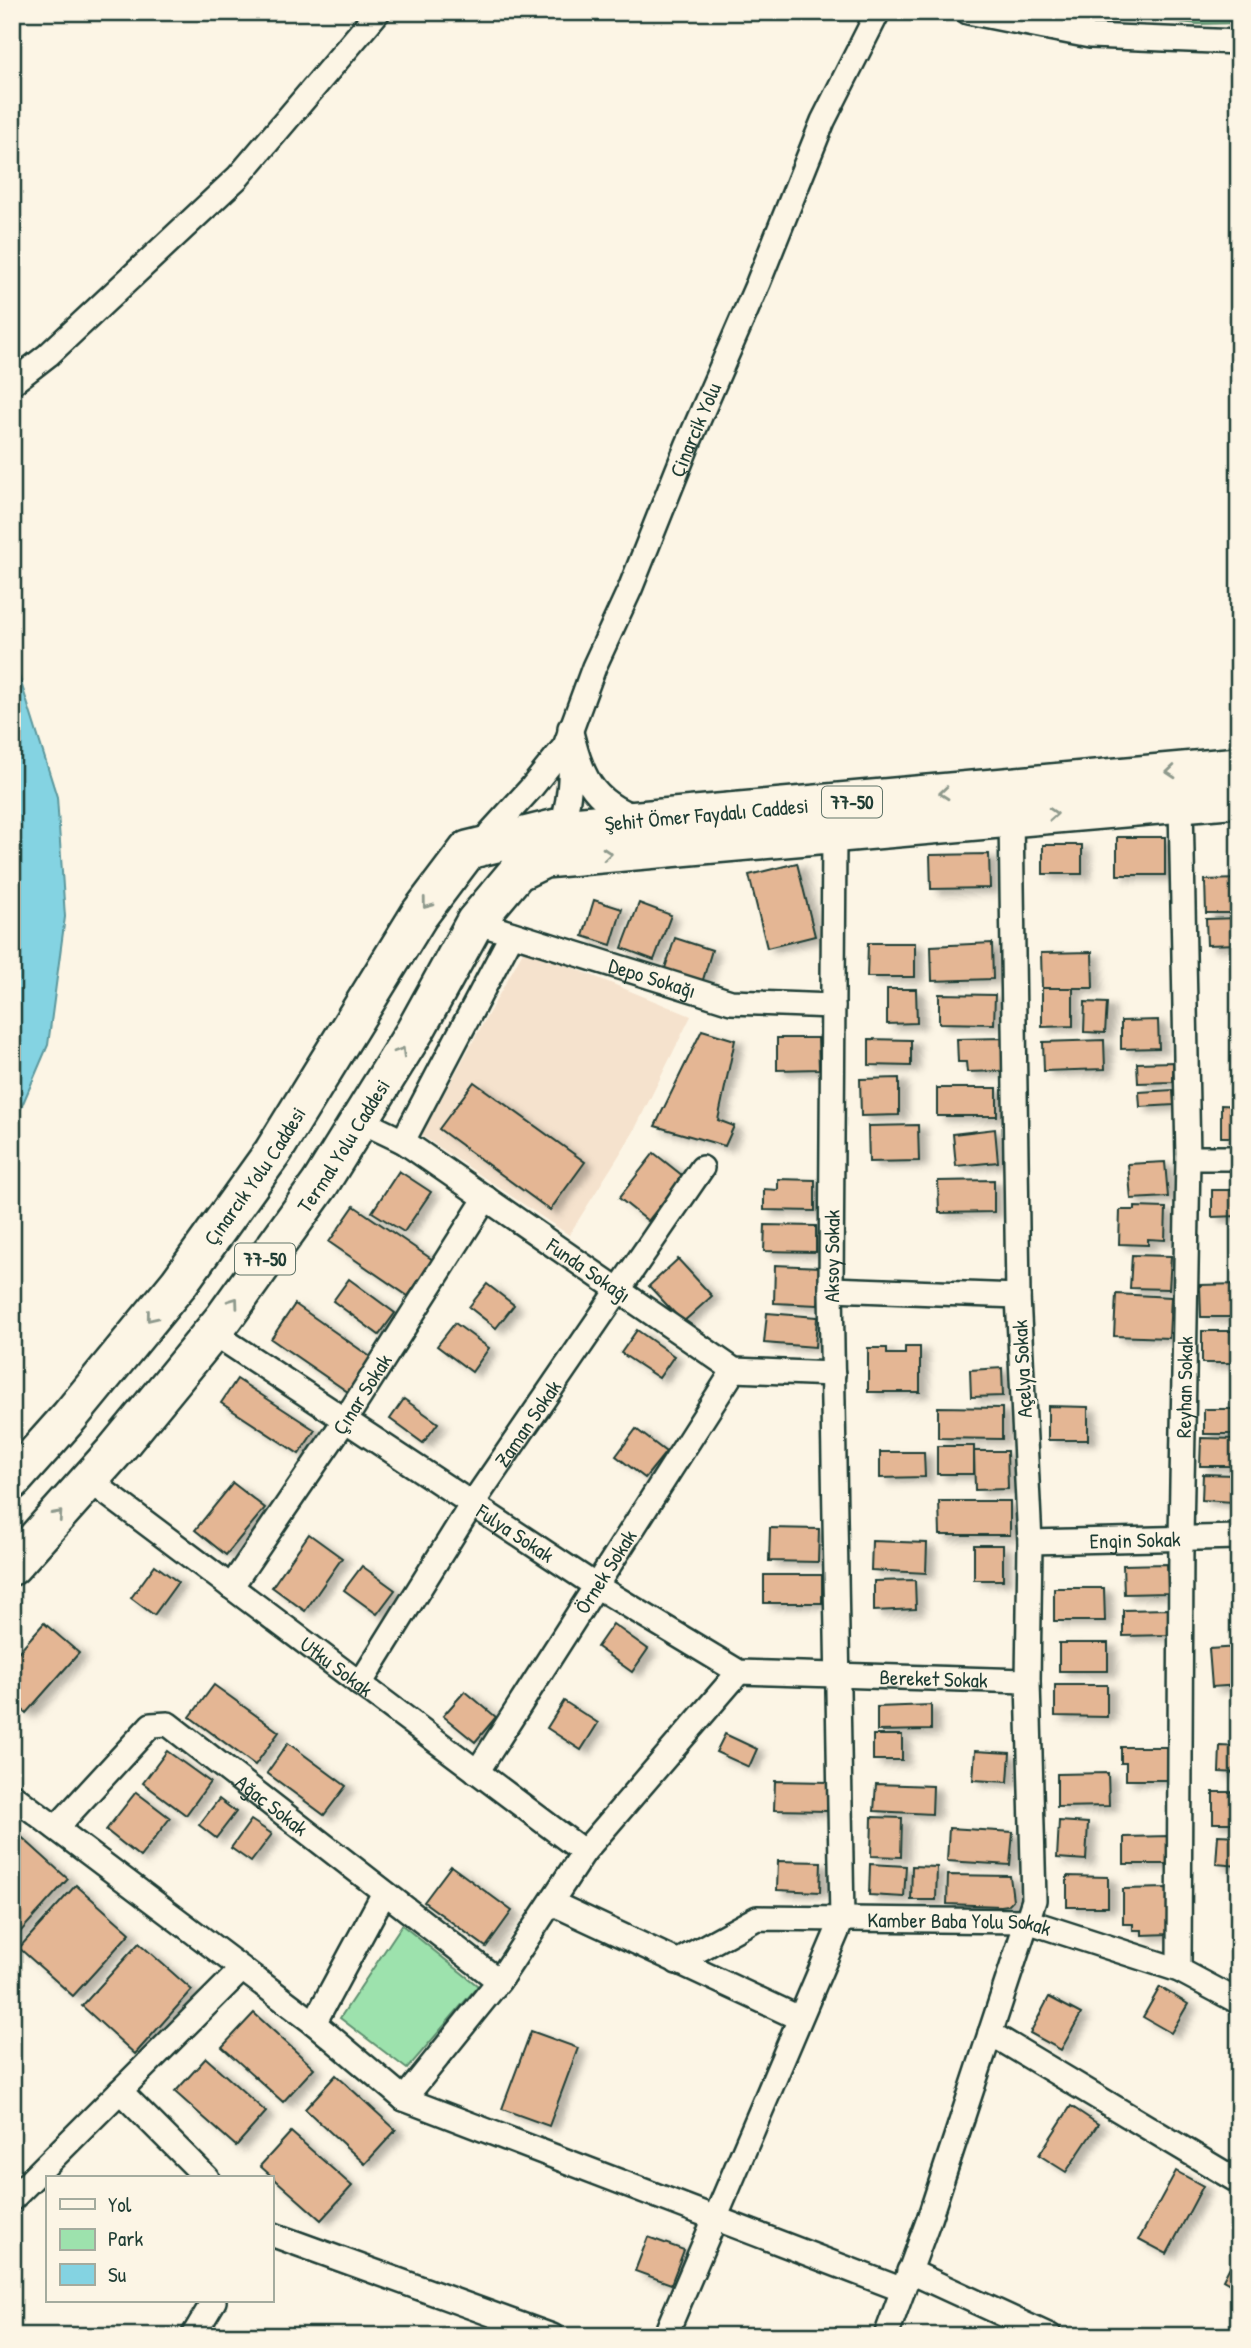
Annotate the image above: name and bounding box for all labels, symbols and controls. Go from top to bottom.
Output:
street label: Çinarcik Yolu [662,377,728,481]
one-way arrow [1165,764,1176,779]
one-way arrow [938,785,949,800]
road number: 77-50 [822,786,882,818]
street label: Şehit Ömer Faydalı Caddesi [603,790,810,838]
one-way arrow [1048,807,1059,822]
one-way arrow [601,847,612,862]
one-way arrow [423,897,435,909]
street label: Depo Sokağı [605,950,700,1005]
one-way arrow [393,1047,406,1060]
street label: Termal Yolu Caddesi [290,1073,396,1218]
street label: Çınarcık Yolu Caddesi [196,1101,312,1251]
street label: Aksoy Sokak [816,1209,846,1303]
street label: Funda Sokağı [540,1230,637,1309]
road number: 77-50 [235,1244,295,1274]
one-way arrow [226,1297,239,1310]
one-way arrow [147,1309,159,1322]
street label: Açelya Sokak [1005,1319,1039,1419]
street label: Reyhan Sokak [1168,1335,1199,1438]
street label: Çınar Sokak [325,1348,398,1440]
street label: Zaman Sokak [487,1374,568,1472]
street label: Fulya Sokak [470,1496,560,1569]
one-way arrow [49,1510,62,1523]
street label: Örnek Sokak [567,1523,643,1619]
street label: Engin Sokak [1089,1524,1181,1555]
street label: Utku Sokak [294,1629,380,1703]
street label: Bereket Sokak [879,1662,989,1694]
street label: Ağaç Sokak [230,1767,315,1842]
street label: Kamber Baba Yolu Sokak [867,1905,1055,1943]
legend [46,2176,273,2302]
text: Yol [108,2190,132,2219]
text: Park [108,2224,143,2253]
text: Su [108,2260,127,2289]

